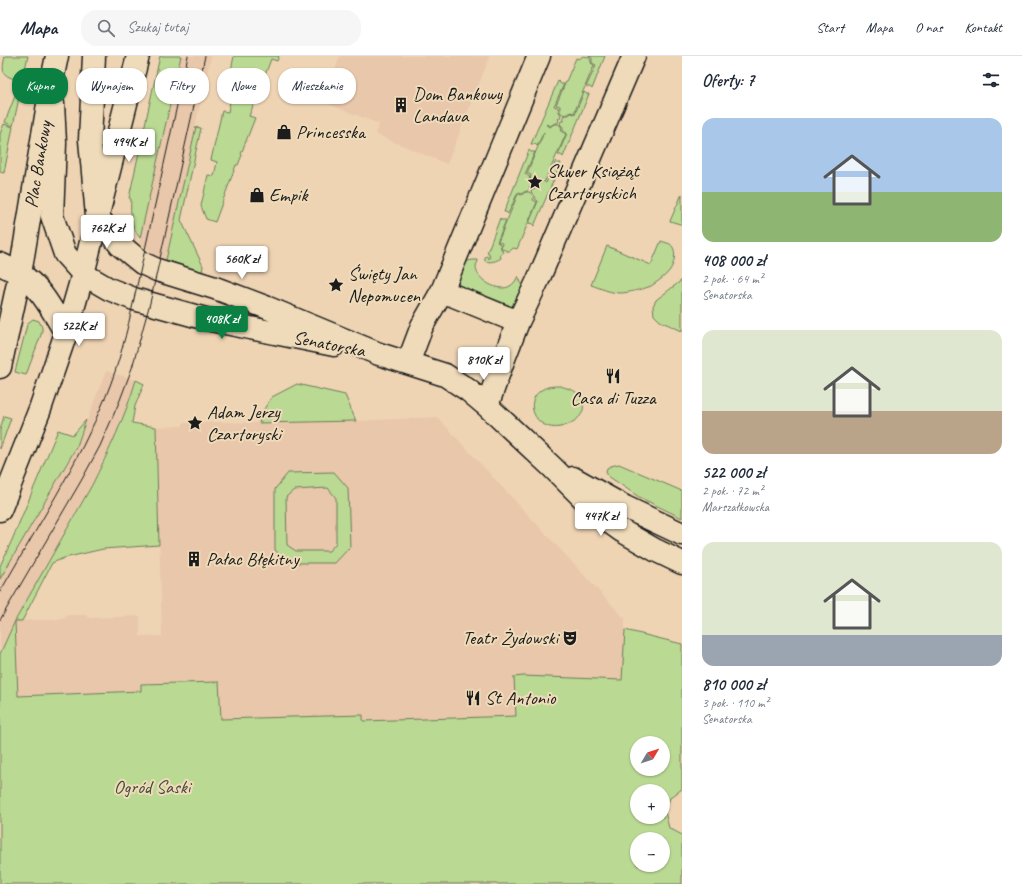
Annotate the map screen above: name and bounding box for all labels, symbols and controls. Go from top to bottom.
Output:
search box [81,10,361,46]
text: Mapa [20,16,57,40]
icon: search [95,17,117,39]
text: Szukaj tutaj [127,18,188,37]
text: Start [816,19,844,36]
text: Mapa [866,19,893,36]
text: O nas [915,19,942,36]
text: Kontakt [964,19,1002,36]
chip: Kupno [12,68,68,104]
chip: Wynajem [76,68,147,104]
chip: Filtry [155,68,209,104]
chip: Nowe [217,68,270,104]
chip: Mieszkanie [278,68,356,104]
icon: filters [980,69,1002,91]
text: Oferty: 7 [702,70,754,91]
place label: Dom Bankowy Landaua [413,82,503,128]
building icon: Dom Bankowy Landaua [392,96,410,114]
street label: Plac Bankowy [19,118,57,210]
place label: Princesska [296,120,367,144]
shop icon: Princesska [275,123,293,141]
pin: 494K zł [92,129,166,163]
text: 494K zł [112,134,146,150]
icon: home [816,144,888,216]
place label: Skwer Książąt Czartoryskich [547,159,641,205]
place icon: Skwer Książąt Czartoryskich [526,173,544,191]
place label: Empik [269,183,309,207]
shop icon: Empik [248,186,266,204]
pin: 762K zł [70,215,144,249]
text: 762K zł [90,220,124,236]
pin: 560K zł [205,246,279,280]
text: 408 000 zł [702,250,765,271]
text: 560K zł [225,251,259,267]
place label: Święty Jan Nepomucen [348,262,421,308]
text: 2 pok. · 64 m² [702,271,763,287]
place icon: Święty Jan Nepomucen [327,276,345,294]
text: Senatorska [702,287,752,303]
pin: 408K zł [185,306,259,340]
text: 408K zł [205,311,239,327]
pin: 522K zł [42,313,116,347]
text: 522K zł [62,318,96,334]
street label: Senatorska [291,325,369,363]
pin: 810K zł [447,347,521,381]
text: 810K zł [467,352,501,368]
icon: home [816,356,888,428]
restaurant icon: Casa di Tuzza [604,367,622,385]
place label: Casa di Tuzza [570,386,657,410]
place label: Adam Jerzy Czartoryski [207,400,283,446]
place icon: Adam Jerzy Czartoryski [186,414,204,432]
text: 522 000 zł [702,462,765,483]
text: 2 pok. · 72 m² [702,483,763,499]
text: Marszałkowska [702,499,769,515]
pin: 447K zł [564,503,638,537]
text: 447K zł [584,508,618,524]
place label: Pałac Błękitny [206,547,300,571]
building icon: Pałac Błękitny [185,550,203,568]
icon: home [816,568,888,640]
place label: Teatr Żydowski [462,626,560,650]
theatre icon: Teatr Żydowski [561,629,579,647]
text: 810 000 zł [702,674,765,695]
place label: St Antonio [485,686,557,710]
restaurant icon: St Antonio [464,689,482,707]
text: 3 pok. · 110 m² [702,695,769,711]
text: Senatorska [702,711,752,727]
north arrow [630,736,670,776]
map controls [630,736,670,872]
park label: Ogród Saski [114,775,193,799]
button: + [630,784,670,824]
button: − [630,832,670,872]

